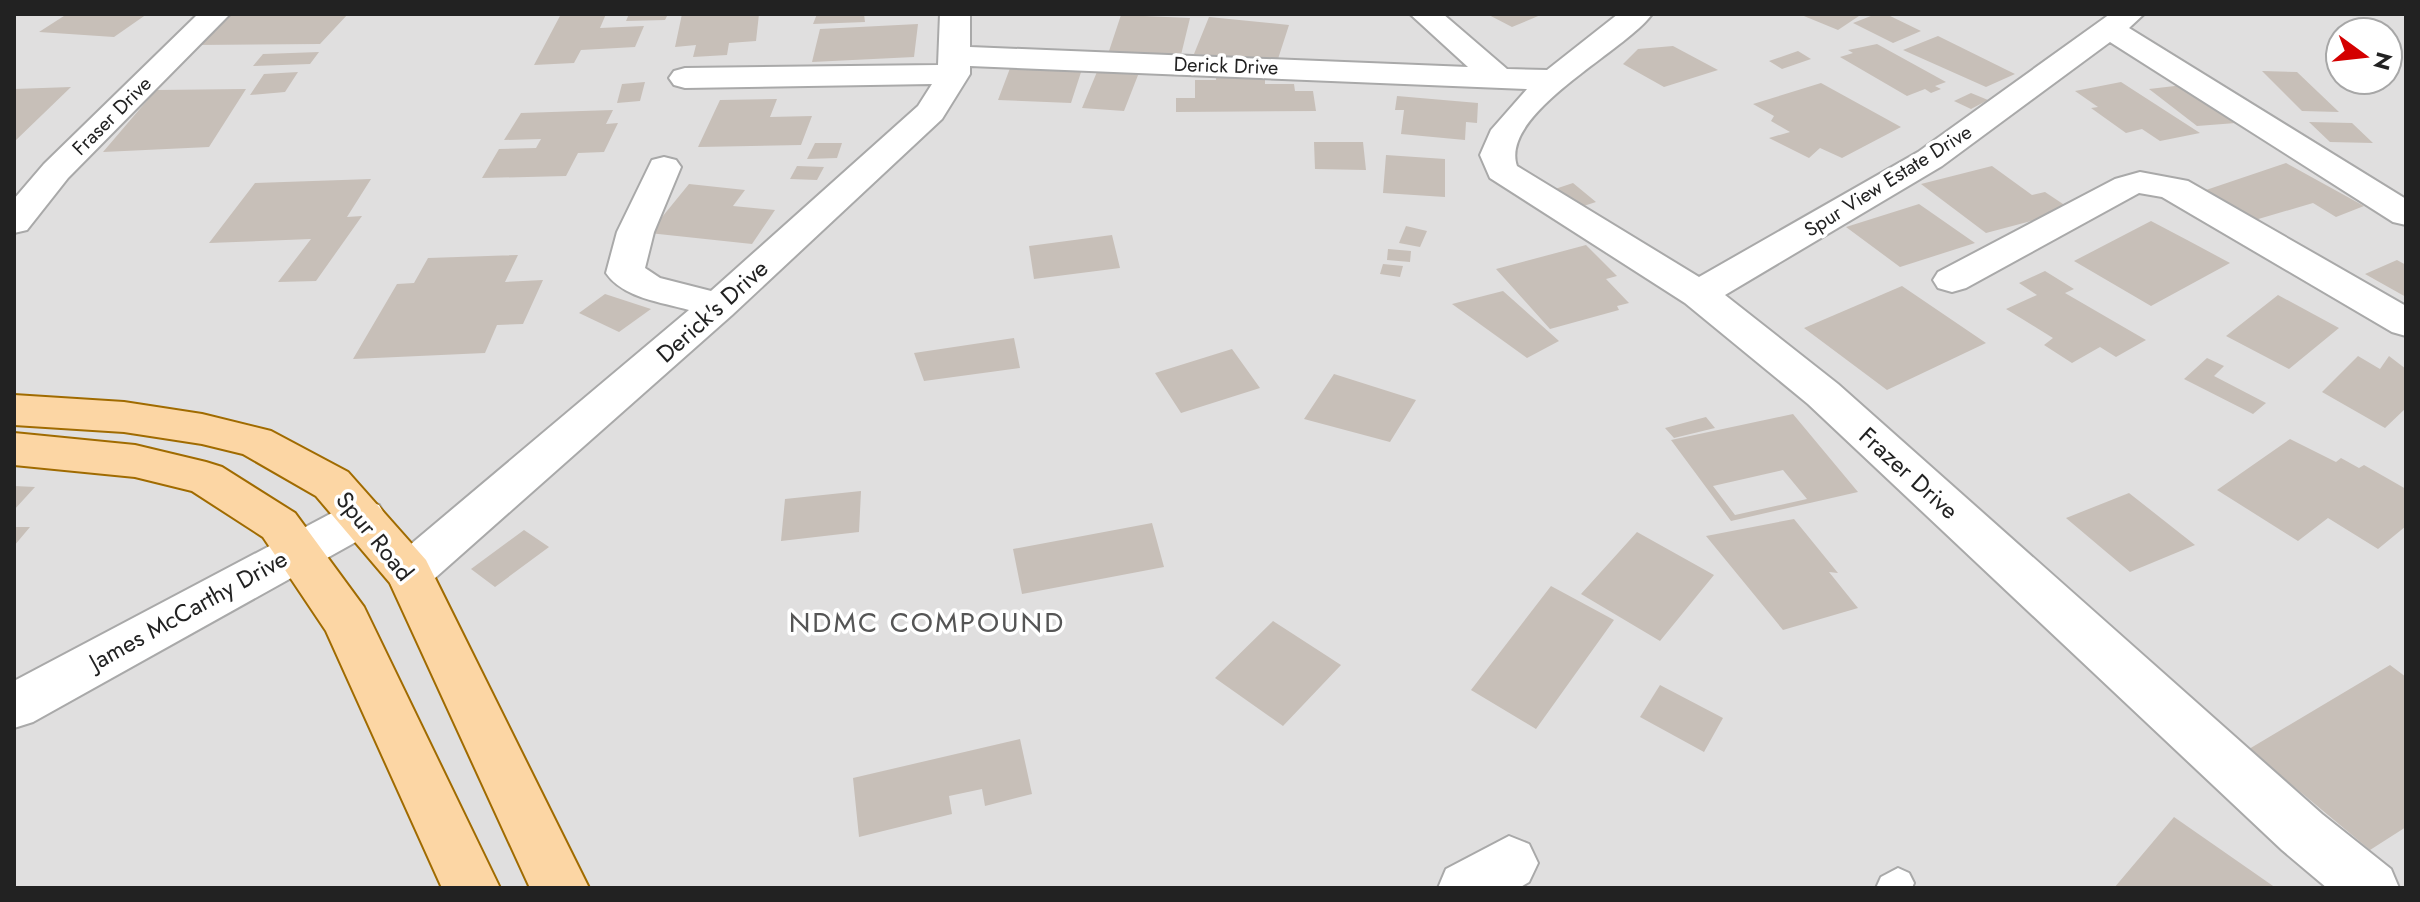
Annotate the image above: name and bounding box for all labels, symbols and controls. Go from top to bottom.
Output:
north arrow [2324,16,2404,96]
text: N [2366,49,2401,74]
street label: Derick Drive [1173,50,1279,82]
street label: Fraser Drive [66,70,158,162]
street label: Spur View Estate Drive [1799,118,1977,244]
street label: Derick's Drive [648,251,776,371]
street label: Frazer Drive [1852,419,1966,527]
street label: Spur Road [328,484,422,588]
street label: James McCarthy Drive [80,541,293,681]
district label: NDMC COMPOUND [789,602,1065,643]

